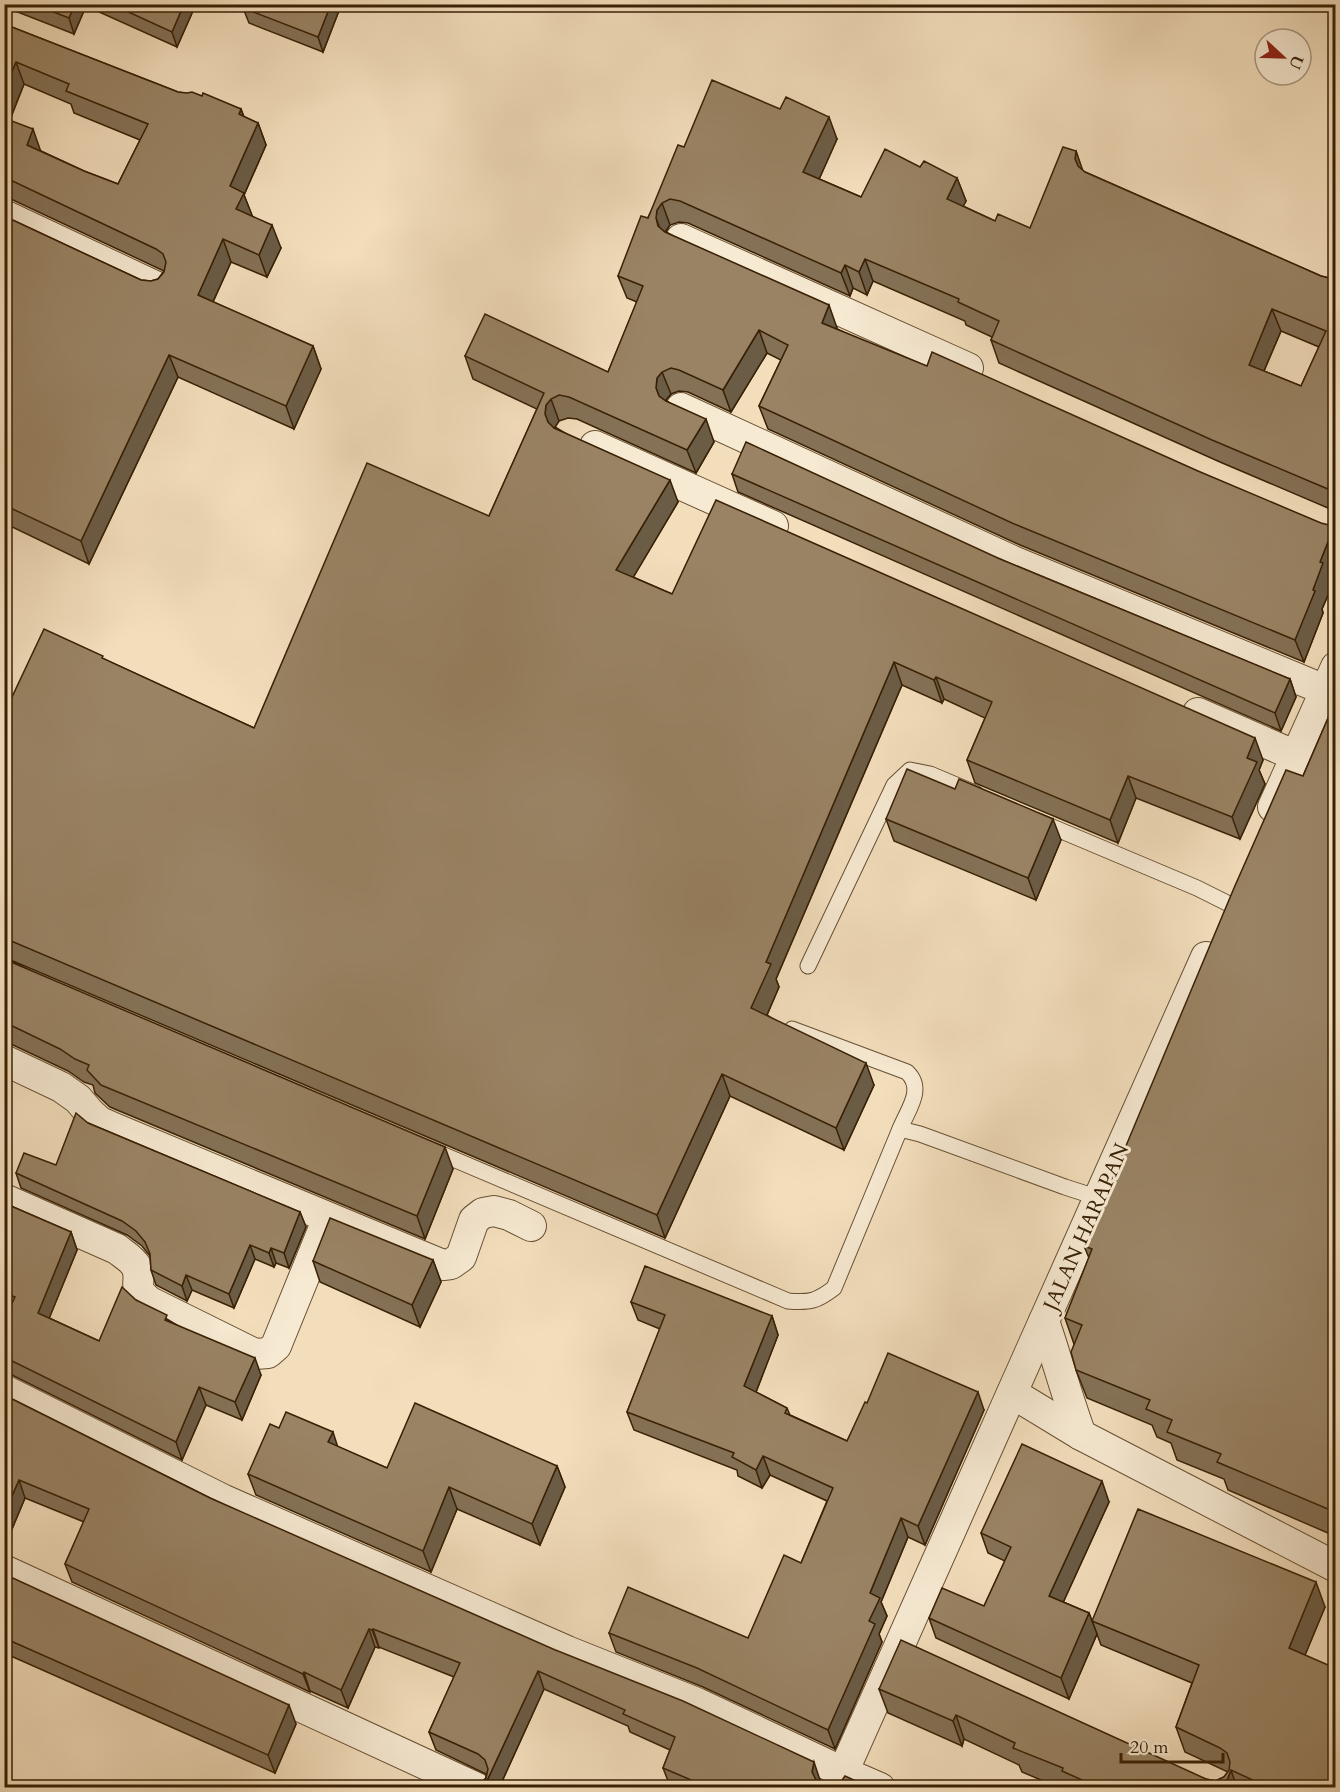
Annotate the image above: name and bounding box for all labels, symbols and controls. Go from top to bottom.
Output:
north arrow [1253,27,1313,87]
text: U [1283,52,1309,72]
street label: JALAN HARAPAN [1035,1139,1136,1318]
scale bar [1121,1726,1223,1764]
text: 20 m [1130,1735,1169,1760]

